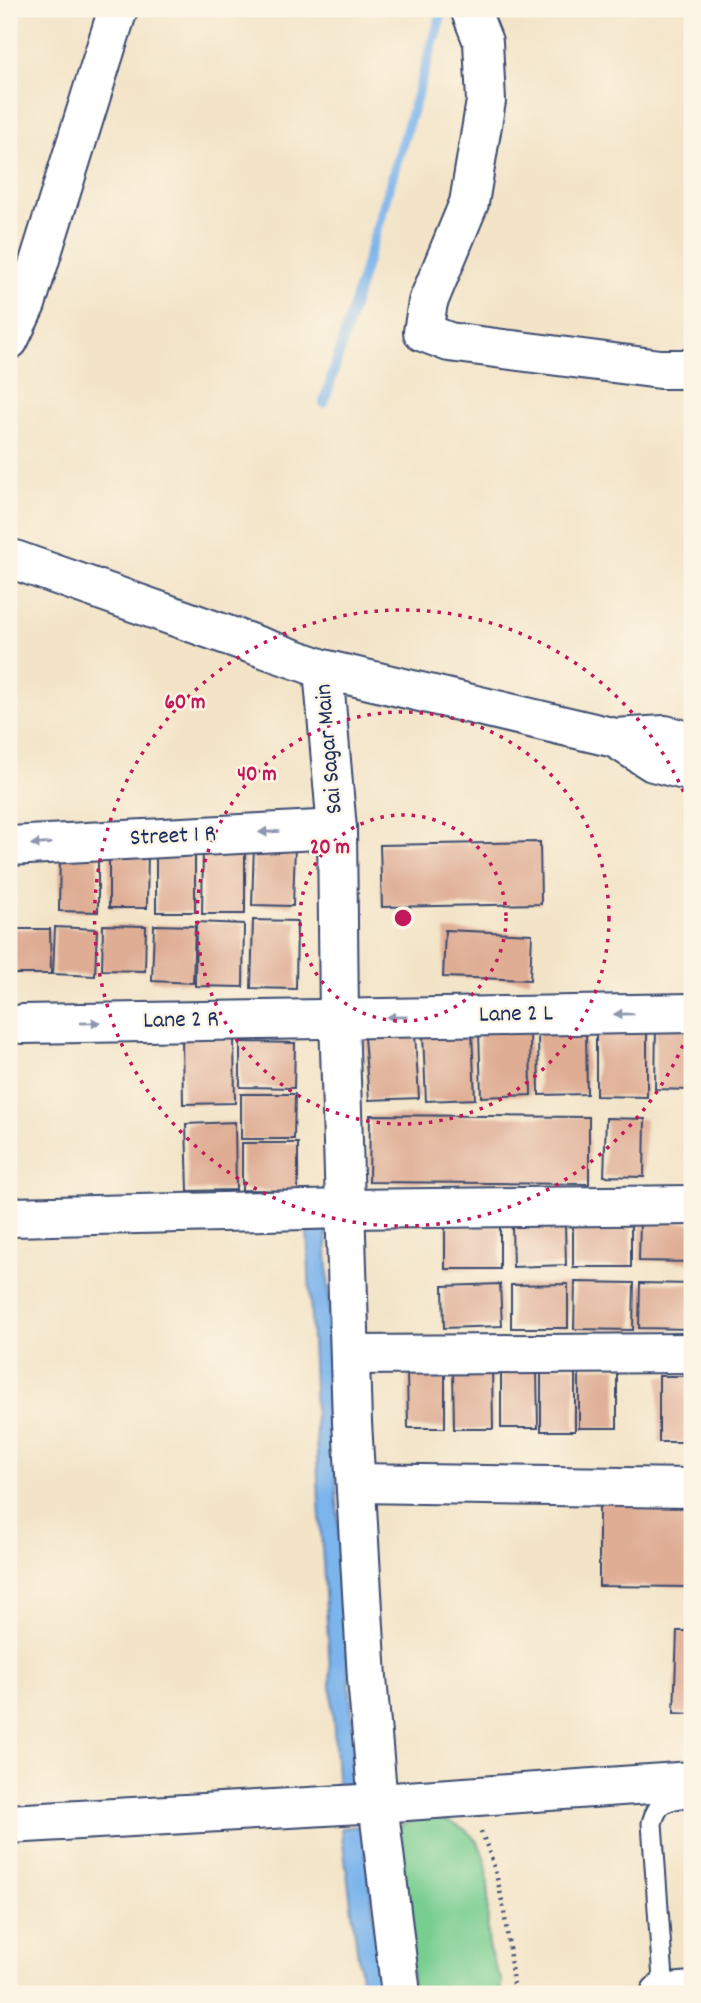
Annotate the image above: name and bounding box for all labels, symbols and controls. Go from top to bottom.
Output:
street label: Sai Sagar Main [307,682,353,816]
text: 60 m [165,689,205,719]
text: 40 m [237,761,277,791]
street label: Street 1 R [129,818,217,856]
one-way arrow [257,827,279,838]
text: 20 m [310,834,350,864]
one-way arrow [30,838,52,849]
centre of rings [391,906,415,930]
street label: Lane 2 L [479,997,553,1033]
street label: Lane 2 R [143,1003,219,1039]
one-way arrow [613,1008,635,1020]
one-way arrow [385,1011,407,1023]
one-way arrow [79,1017,101,1029]

